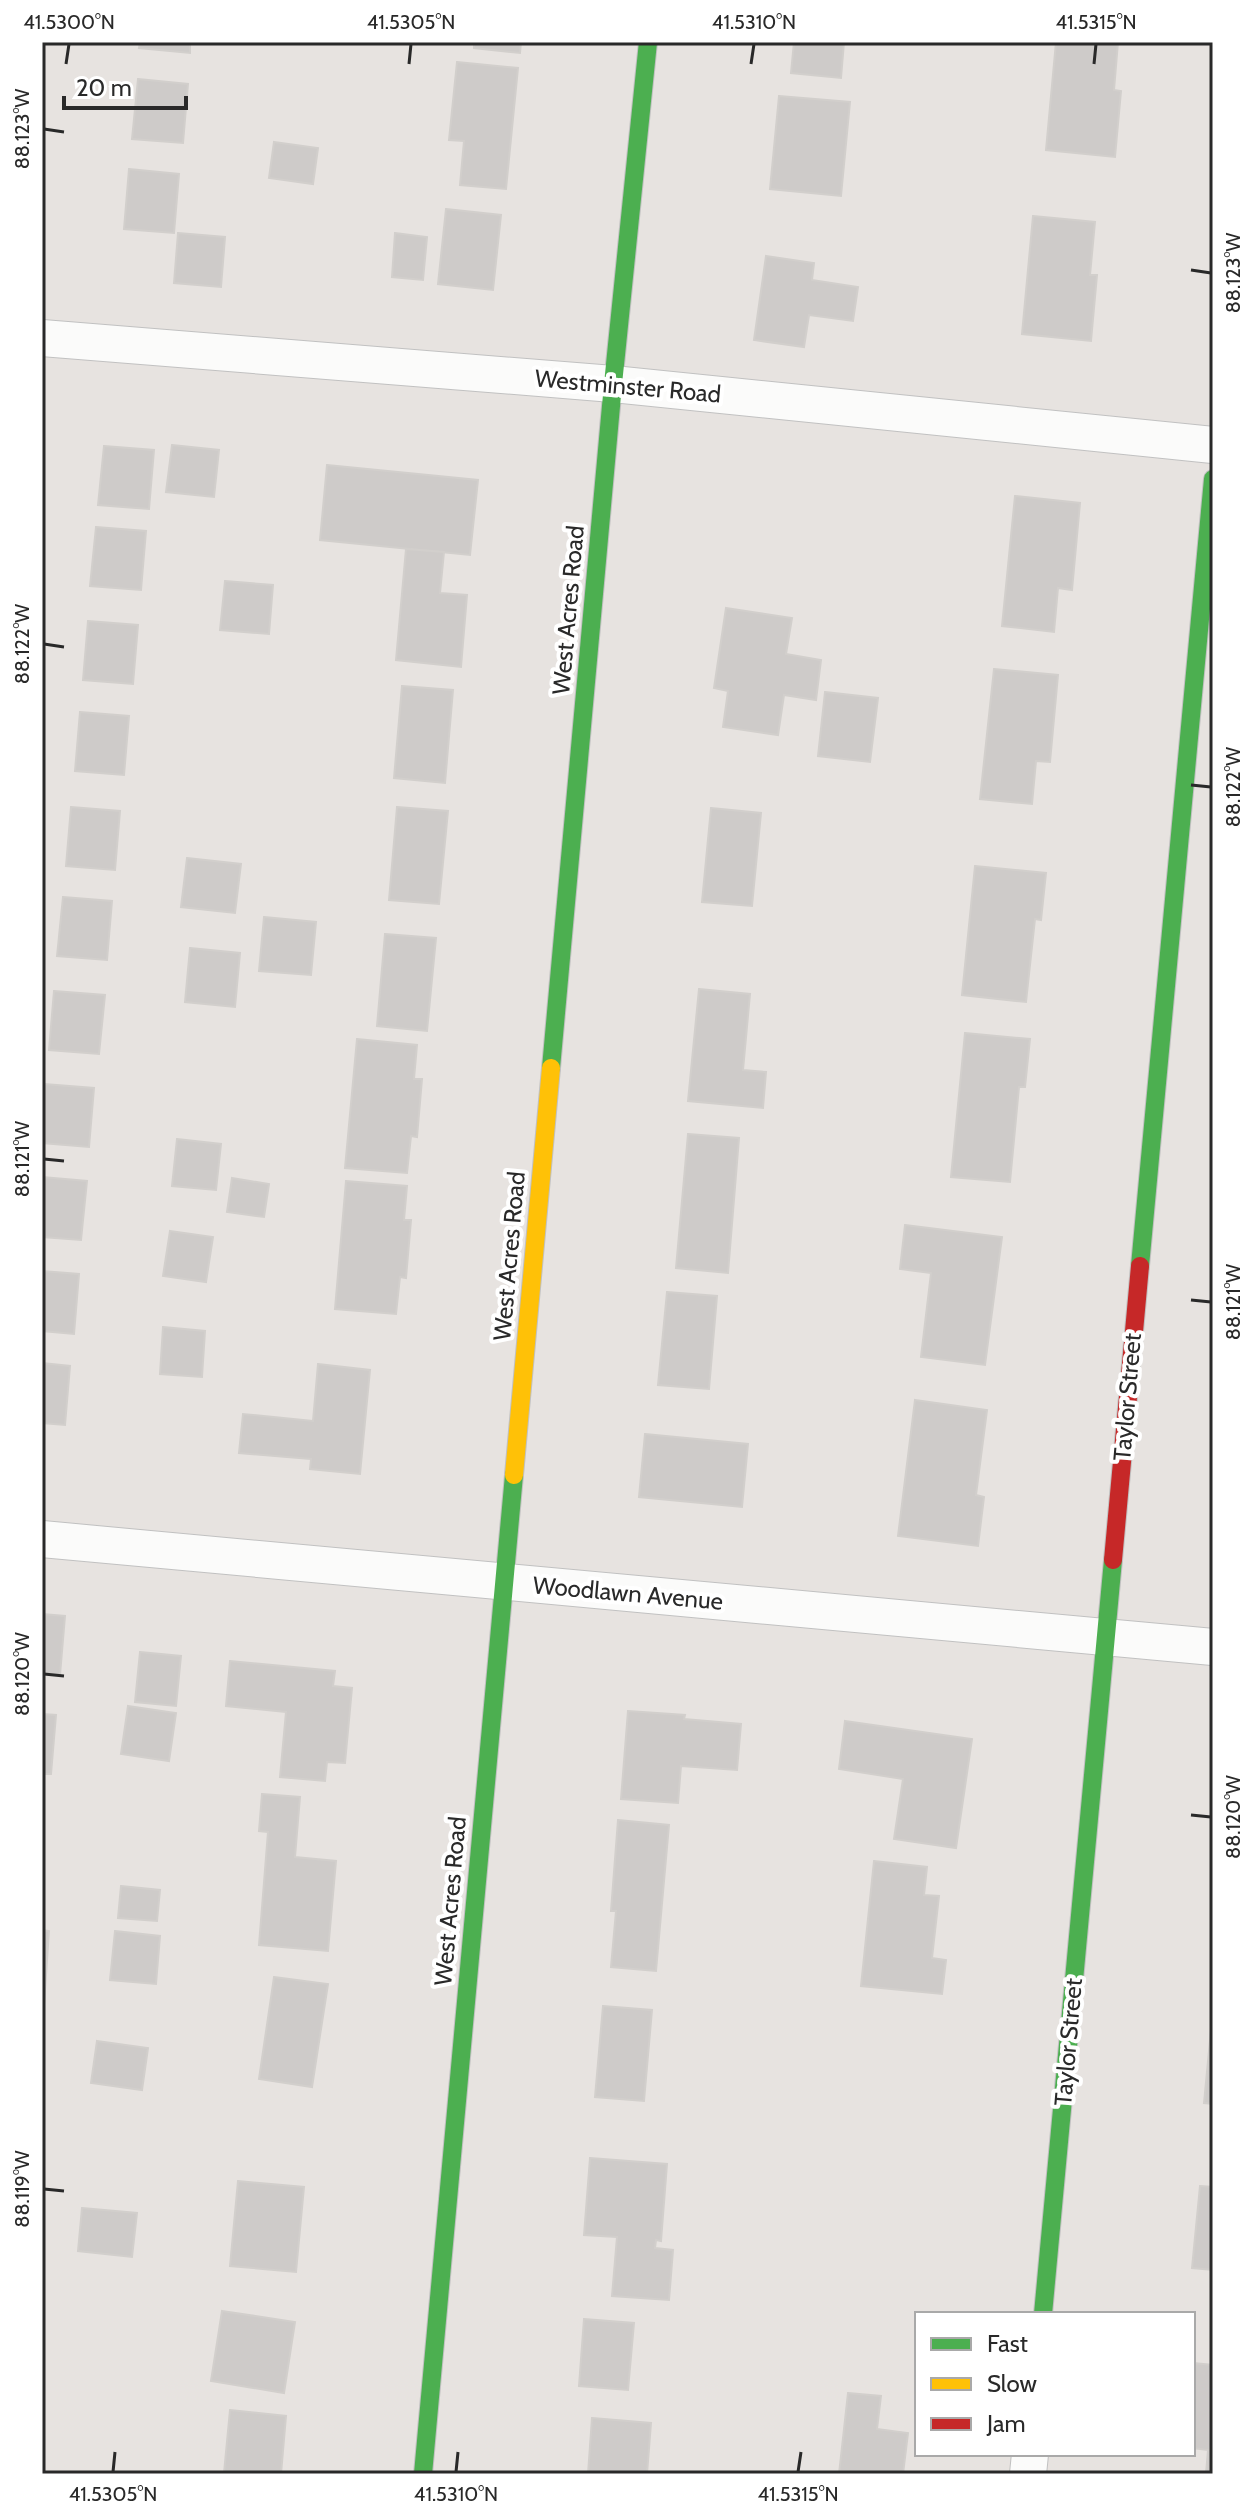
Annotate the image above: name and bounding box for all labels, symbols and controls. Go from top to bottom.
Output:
text: 41.5300°N [23,10,115,34]
text: 41.5305°N [367,10,455,34]
text: 41.5310°N [712,10,796,34]
text: 41.5315°N [1055,10,1137,34]
scale bar [64,60,186,110]
text: 20 m [76,73,132,102]
text: 88.123°W [10,89,34,169]
text: 88.123°W [1221,233,1245,313]
street label: Westminster Road [534,363,722,409]
street label: West Acres Road [546,524,590,696]
text: 88.122°W [10,604,34,684]
text: 88.122°W [1221,747,1245,827]
text: 88.121°W [10,1121,34,1197]
street label: West Acres Road [487,1170,531,1342]
text: 88.121°W [1221,1264,1245,1340]
street label: Taylor Street [1107,1332,1147,1462]
street label: Woodlawn Avenue [532,1570,724,1616]
text: 88.120°W [10,1632,34,1716]
text: 88.120°W [1221,1775,1245,1859]
street label: West Acres Road [428,1815,472,1987]
street label: Taylor Street [1048,1977,1088,2107]
text: 88.119°W [10,2150,34,2228]
legend [915,2312,1195,2456]
text: Fast [987,2329,1028,2358]
text: Slow [987,2369,1037,2398]
text: Jam [986,2409,1025,2438]
text: 41.5305°N [69,2482,157,2506]
text: 41.5310°N [414,2482,498,2506]
text: 41.5315°N [757,2482,839,2506]

